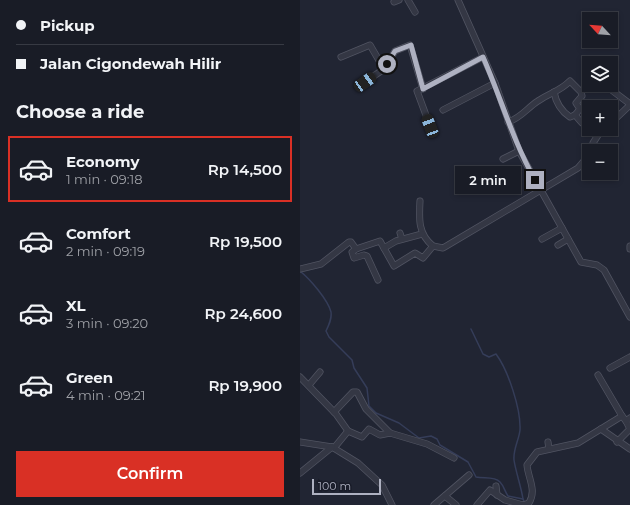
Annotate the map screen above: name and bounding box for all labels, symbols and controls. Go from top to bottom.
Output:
north arrow [582,12,618,48]
map controls [582,12,618,180]
text: Pickup [40,16,95,35]
text: Jalan Cigondewah Hilir [40,54,221,73]
route start [378,55,396,73]
button: layers [582,56,618,92]
car [352,70,378,94]
button: + [582,100,618,136]
text: Choose a ride [16,101,144,123]
car [420,113,440,139]
button: − [582,144,618,180]
icon: car [18,151,54,187]
text: Economy [66,152,139,171]
text: Rp 14,500 [208,160,282,179]
callout: 2 min [455,166,521,194]
text: 1 min · 09:18 [66,171,143,187]
route end [526,171,544,189]
text: 2 min [469,172,507,188]
icon: car [18,223,54,259]
text: Comfort [66,224,131,243]
text: Rp 19,500 [209,232,282,251]
text: 2 min · 09:19 [66,243,145,259]
icon: car [18,295,54,331]
text: XL [66,296,85,315]
text: Rp 24,600 [205,304,282,323]
text: 3 min · 09:20 [66,315,148,331]
icon: car [18,367,54,403]
text: Green [66,368,113,387]
text: Rp 19,900 [208,376,282,395]
text: 4 min · 09:21 [66,387,146,403]
button: Confirm [16,451,284,497]
scale bar [312,477,381,496]
text: 100 m [318,479,351,493]

